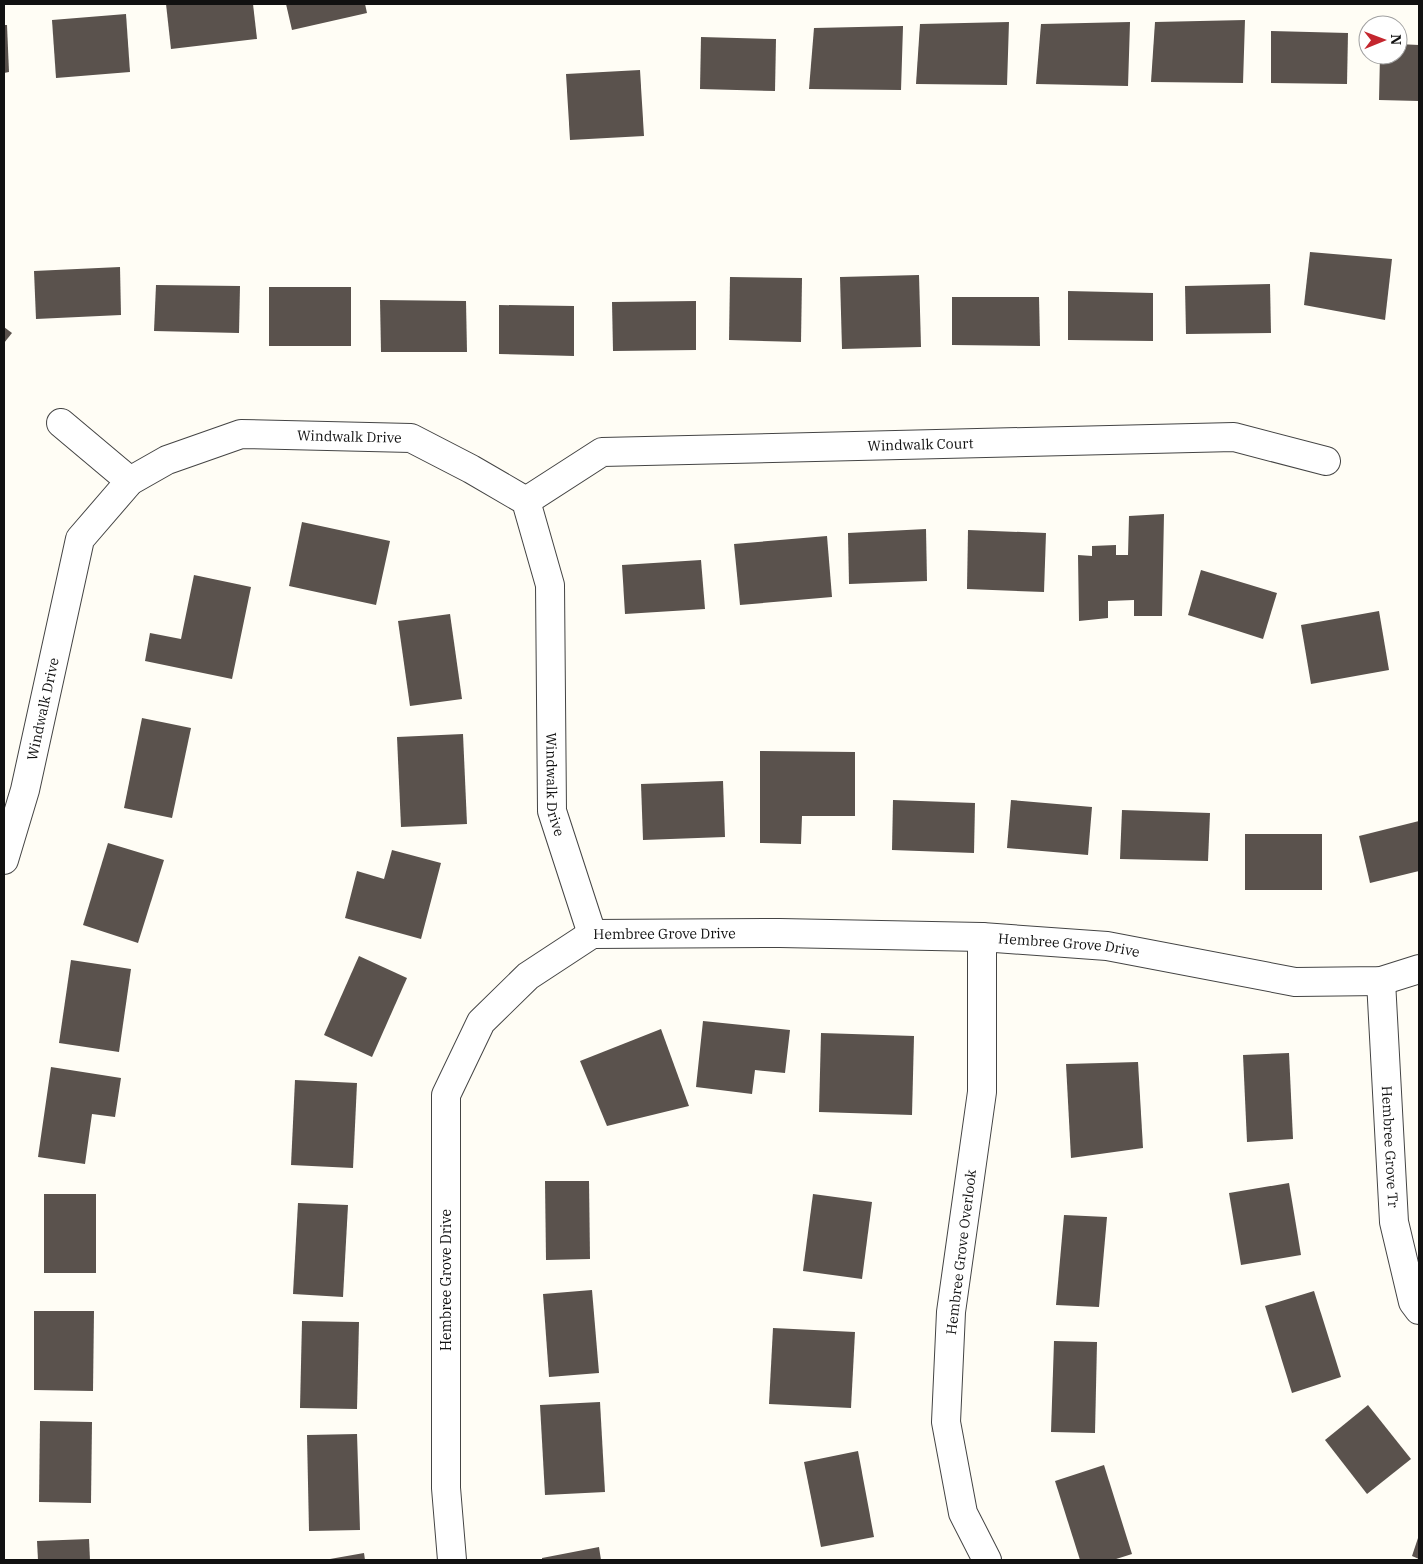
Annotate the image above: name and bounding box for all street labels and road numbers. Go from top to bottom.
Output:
street label: Windwalk Drive [297,426,402,447]
street label: Windwalk Court [867,434,974,455]
street label: Windwalk Drive [23,656,63,762]
street label: Windwalk Drive [542,732,569,839]
street label: Hembree Grove Drive [593,924,736,943]
street label: Hembree Grove Drive [998,929,1141,961]
street label: Hembree Grove Tr [1378,1085,1402,1209]
street label: Hembree Grove Overlook [942,1168,980,1336]
street label: Hembree Grove Drive [437,1209,455,1351]

